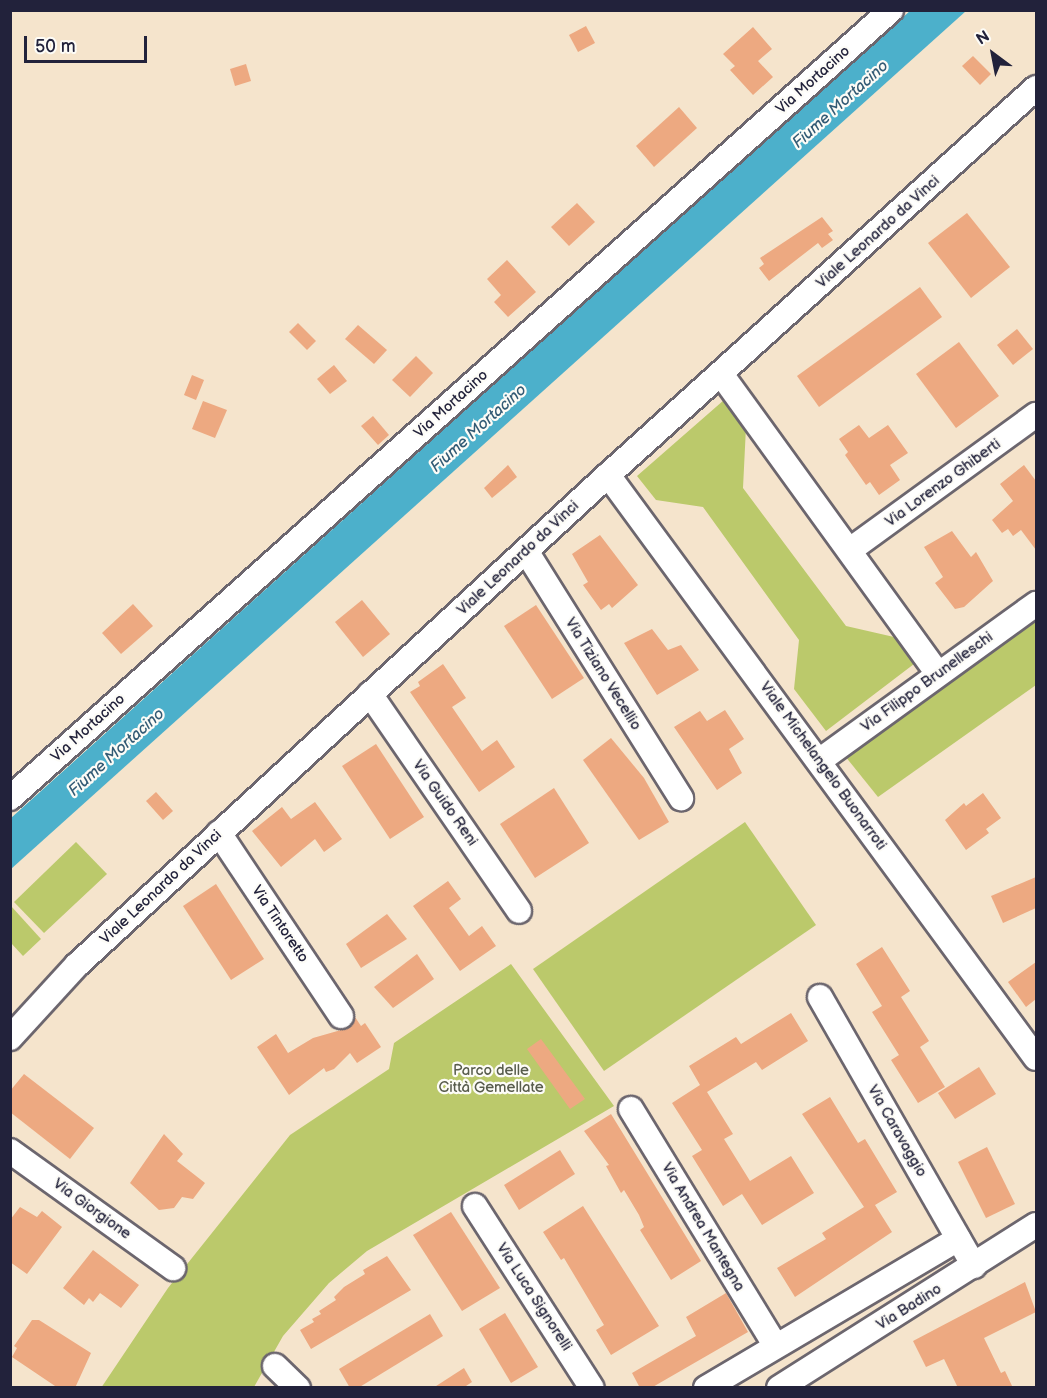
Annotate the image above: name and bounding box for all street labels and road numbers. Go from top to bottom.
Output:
street label: Via Mortacino [772,42,854,118]
street label: Viale Leonardo da Vinci [812,172,944,292]
street label: Via Mortacino [410,366,492,442]
street label: Via Lorenzo Ghiberti [882,435,1004,531]
street label: Viale Leonardo da Vinci [453,497,583,619]
street label: Via Tiziano Vecellio [561,614,645,734]
street label: Via Filippo Brunelleschi [858,628,996,736]
street label: Viale Michelangelo Buonarroti [756,678,890,854]
street label: Via Mortacino [47,690,129,766]
street label: Via Guido Reni [409,756,481,850]
street label: Viale Leonardo da Vinci [96,826,226,948]
street label: Via Tintoretto [247,882,313,966]
street label: Via Caravaggio [863,1082,931,1180]
street label: Via Andrea Mantegna [658,1160,748,1294]
street label: Via Giorgione [50,1175,134,1243]
street label: Via Luca Signorelli [492,1240,576,1354]
street label: Via Badino [873,1280,945,1334]

